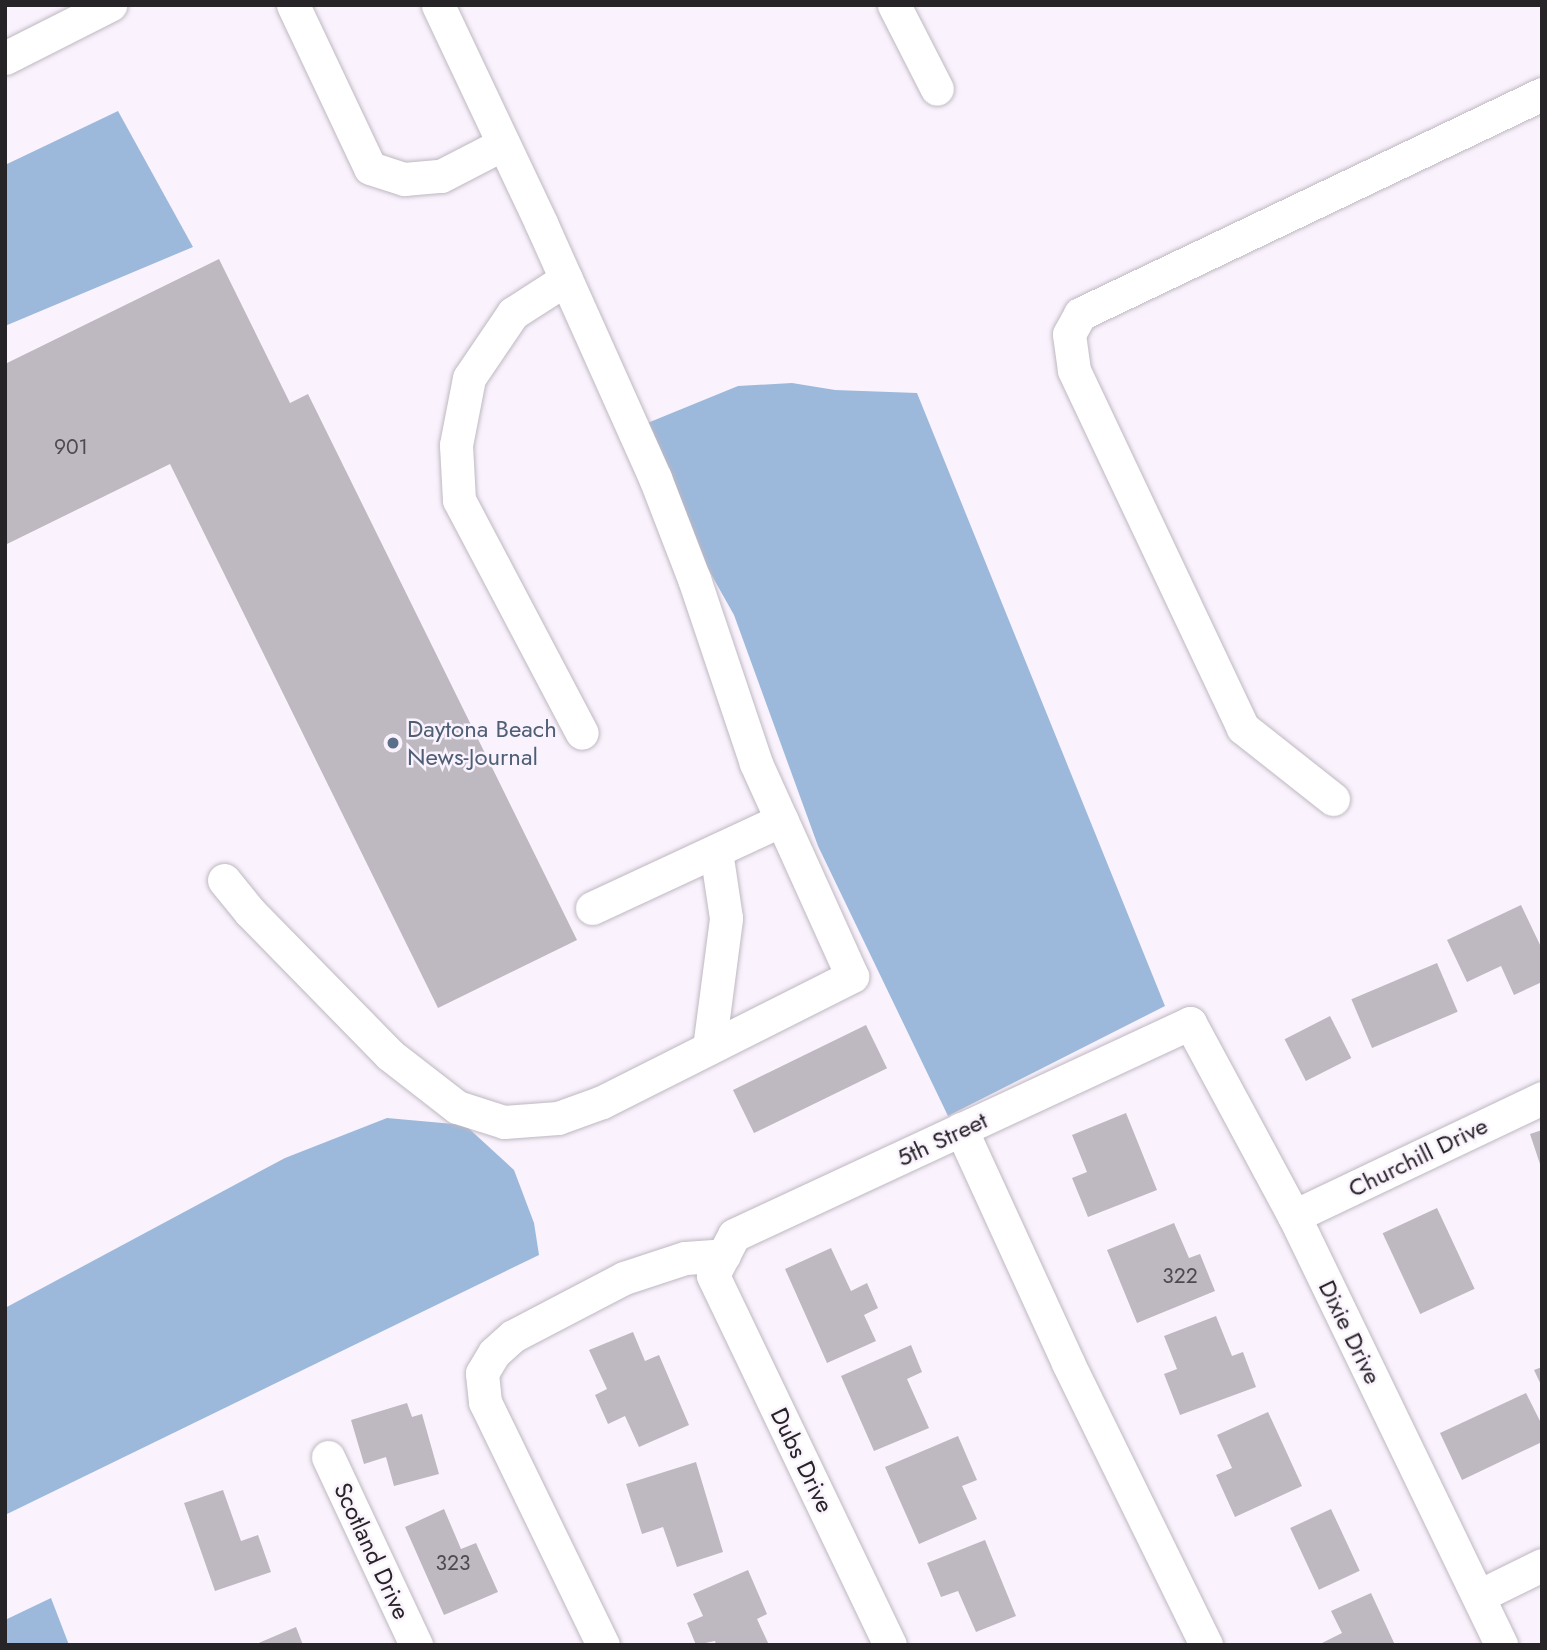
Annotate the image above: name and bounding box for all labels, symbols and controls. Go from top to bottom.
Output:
house number: 901 [54,434,88,460]
place label: Daytona Beach News-Journal [407,715,557,771]
marker: Daytona Beach News-Journal [385,735,401,751]
street label: 5th Street [892,1106,992,1172]
street label: Churchill Drive [1344,1111,1492,1203]
house number: 322 [1162,1263,1198,1289]
street label: Dixie Drive [1313,1275,1387,1389]
street label: Dubs Drive [764,1403,840,1517]
street label: Scotland Drive [328,1478,416,1624]
house number: 323 [436,1550,470,1576]

